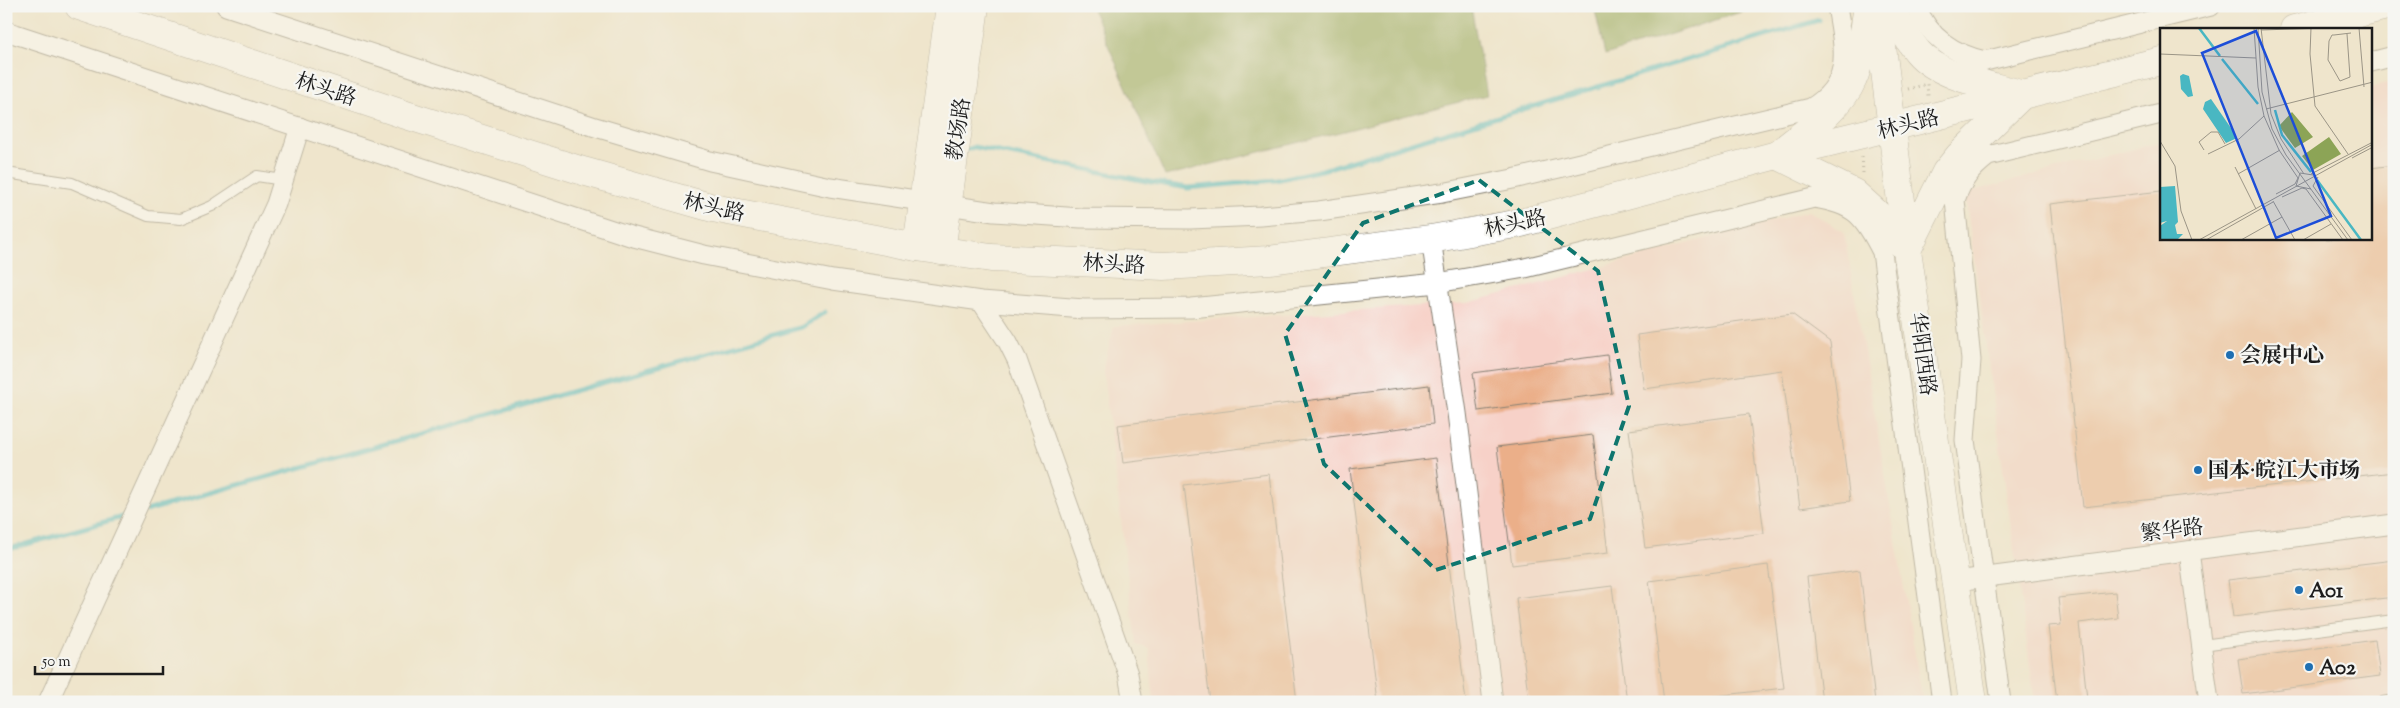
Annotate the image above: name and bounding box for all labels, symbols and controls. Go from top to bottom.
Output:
inset map [2160,28,2372,240]
street label: 林头路 [291,67,360,115]
street label: 教场路 [941,96,979,163]
street label: 林头路 [1874,104,1943,148]
street label: 林头路 [679,187,748,231]
street label: 林头路 [1481,204,1549,246]
street label: 林头路 [1082,249,1146,283]
street label: 华阳西路 [1900,311,1942,398]
place label: 会展中心 [2240,342,2324,372]
marker: 会展中心 [2224,349,2236,361]
place label: 国本·皖江大市场 [2208,457,2360,487]
marker: 国本·皖江大市场 [2192,464,2204,476]
street label: 繁华路 [2139,513,2205,551]
place label: A01 [2309,577,2344,607]
marker: A01 [2293,584,2305,596]
scale bar [35,643,162,675]
text: 50 m [41,652,71,673]
place label: A02 [2319,654,2356,684]
marker: A02 [2303,661,2315,673]

